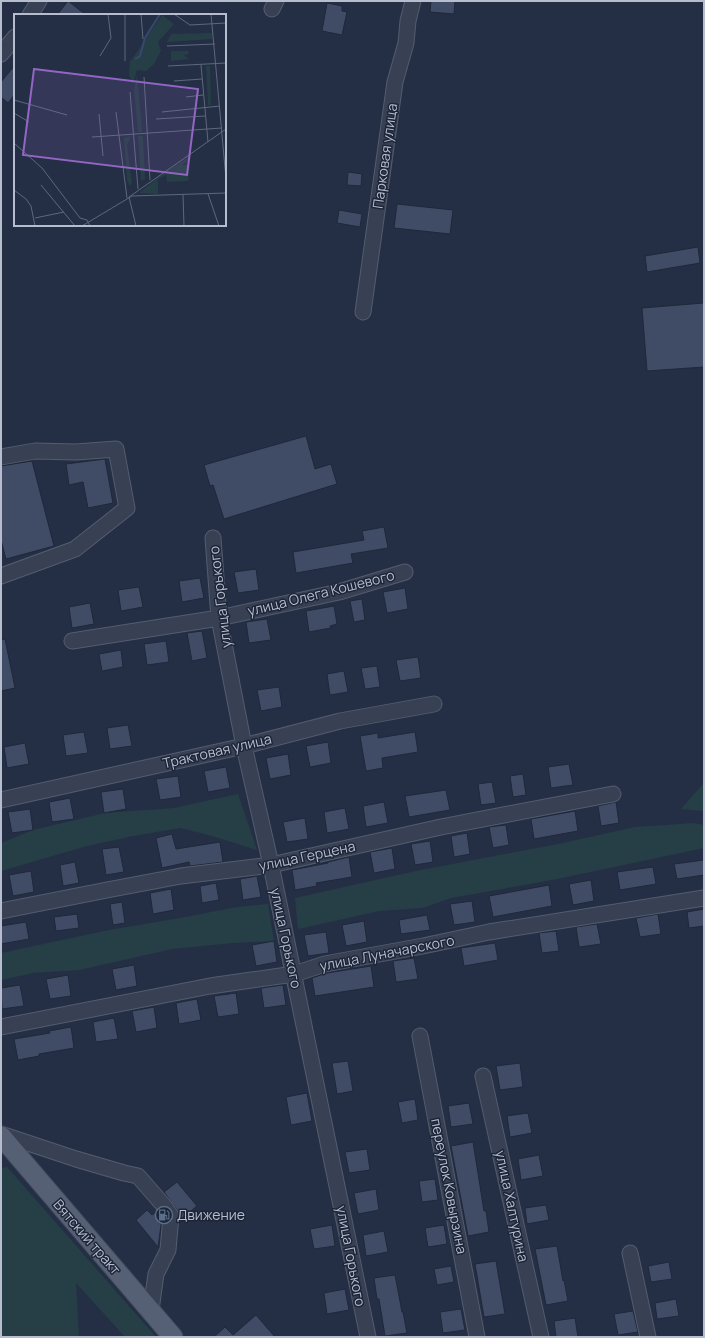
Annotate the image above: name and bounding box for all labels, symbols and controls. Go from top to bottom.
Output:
inset map [14,14,226,226]
street label: Парковая улица [368,102,401,210]
street label: улица Горького [204,545,235,649]
street label: улица Олега Кошевого [245,565,396,620]
street label: Трактовая улица [161,729,273,772]
street label: улица Герцена [257,836,357,875]
street label: улица Горького [267,886,306,990]
street label: улица Луначарского [318,930,456,975]
street label: переулок Ковырзина [427,1117,472,1255]
street label: улица Халтурина [491,1148,534,1263]
street label: Вятский тракт [49,1195,125,1278]
street label: улица Горького [332,1204,371,1308]
fuel station icon: Движение [154,1205,174,1225]
place label: Движение [177,1205,245,1224]

